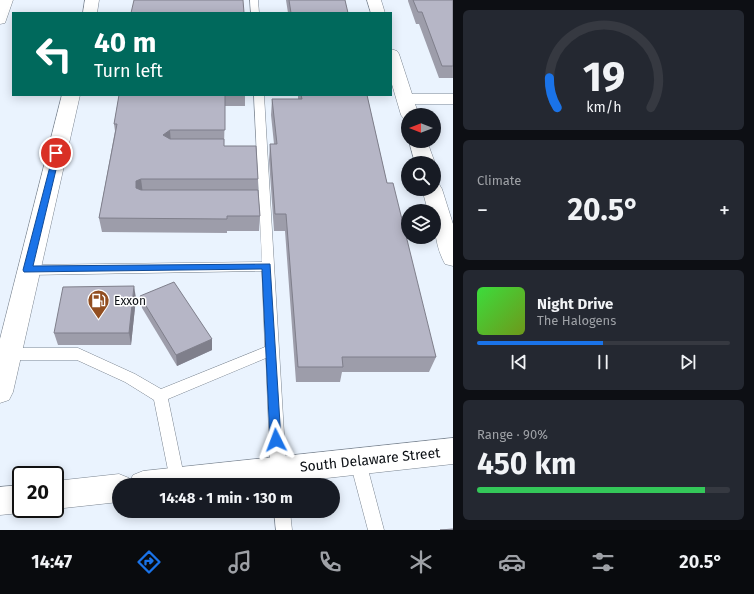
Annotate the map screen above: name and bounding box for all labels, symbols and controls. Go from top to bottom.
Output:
text: 40 m [94,26,157,59]
icon: left [28,28,80,80]
text: 19 [582,52,625,102]
text: Turn left [94,60,163,82]
text: km/h [586,99,621,116]
north arrow [401,108,441,148]
map controls [401,108,441,244]
pin [39,136,73,170]
icon: arrive [45,142,67,164]
button: search [401,156,441,196]
text: Climate [477,173,521,188]
text: 20.5° [568,192,640,228]
text: − [477,197,488,224]
text: + [719,197,730,224]
button: layers [401,204,441,244]
fuel station icon: Exxon [86,288,112,321]
place label: Exxon [114,294,146,308]
text: Night Drive [537,295,613,313]
text: The Halogens [537,313,616,328]
icon: previous [508,351,530,373]
icon: pause [592,351,614,373]
icon: next [677,351,699,373]
position arrow [255,419,297,461]
text: Range · 90% [477,427,548,442]
street label: South Delaware Street [299,444,442,476]
text: 450 km [477,446,576,482]
speed limit sign: 20 [12,466,64,518]
text: 14:48 · 1 min · 130 m [159,489,293,507]
icon: directions [135,548,163,576]
icon: music [226,548,254,576]
icon: phone [316,548,344,576]
icon: climate [407,548,435,576]
icon: car [498,548,526,576]
icon: filters [589,548,617,576]
text: 14:47 [31,551,72,573]
text: 20.5° [679,551,723,573]

